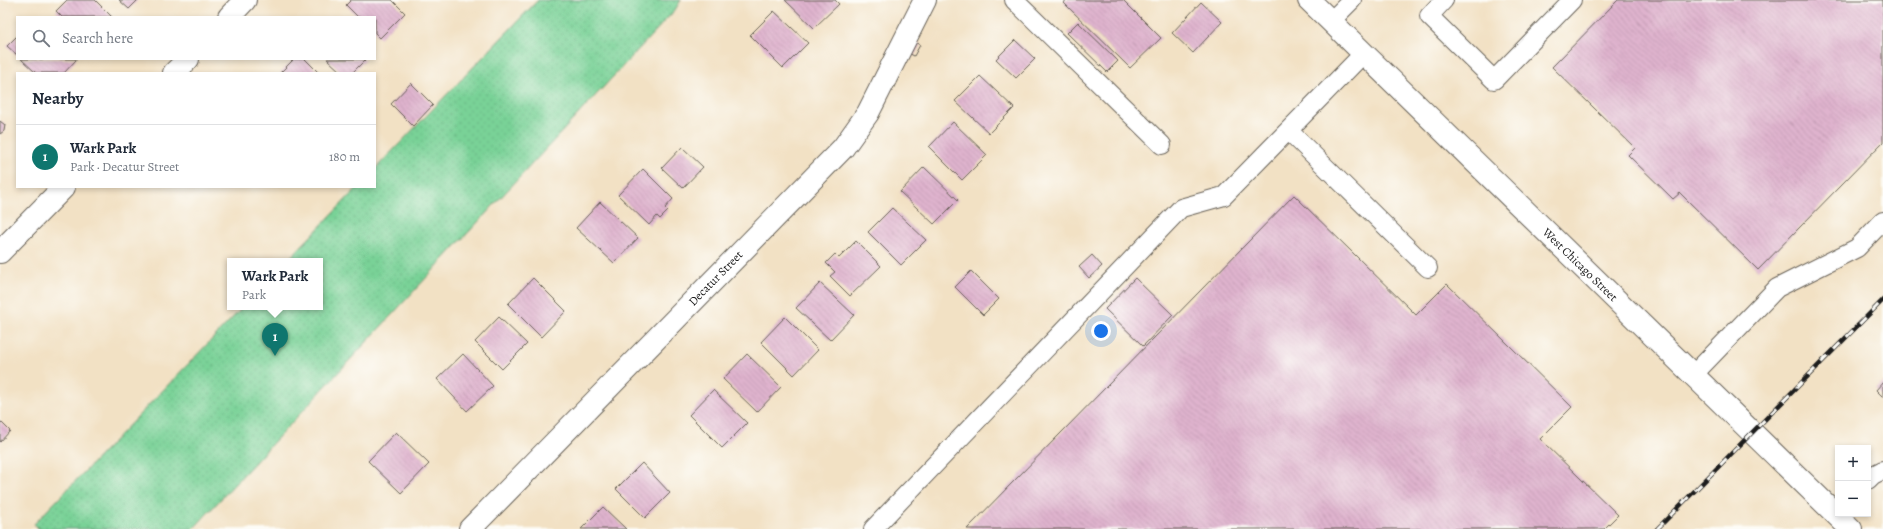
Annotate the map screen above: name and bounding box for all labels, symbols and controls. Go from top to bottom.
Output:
search box [16,16,376,60]
icon: search [30,27,52,49]
text: Search here [62,28,133,48]
text: Nearby [32,87,83,110]
text: Wark Park [70,138,136,158]
text: 1 [43,148,47,165]
text: 180 m [329,148,360,165]
text: Park · Decatur Street [70,158,179,175]
street label: West Chicago Street [1539,224,1621,305]
street label: Decatur Street [685,247,746,309]
popup [227,258,323,310]
text: Wark Park [242,266,308,286]
text: Park [242,286,266,303]
your location [1091,321,1111,341]
pin: 1 [262,323,288,356]
map controls [1835,445,1871,517]
button: + [1835,445,1871,481]
button: − [1835,481,1871,517]

